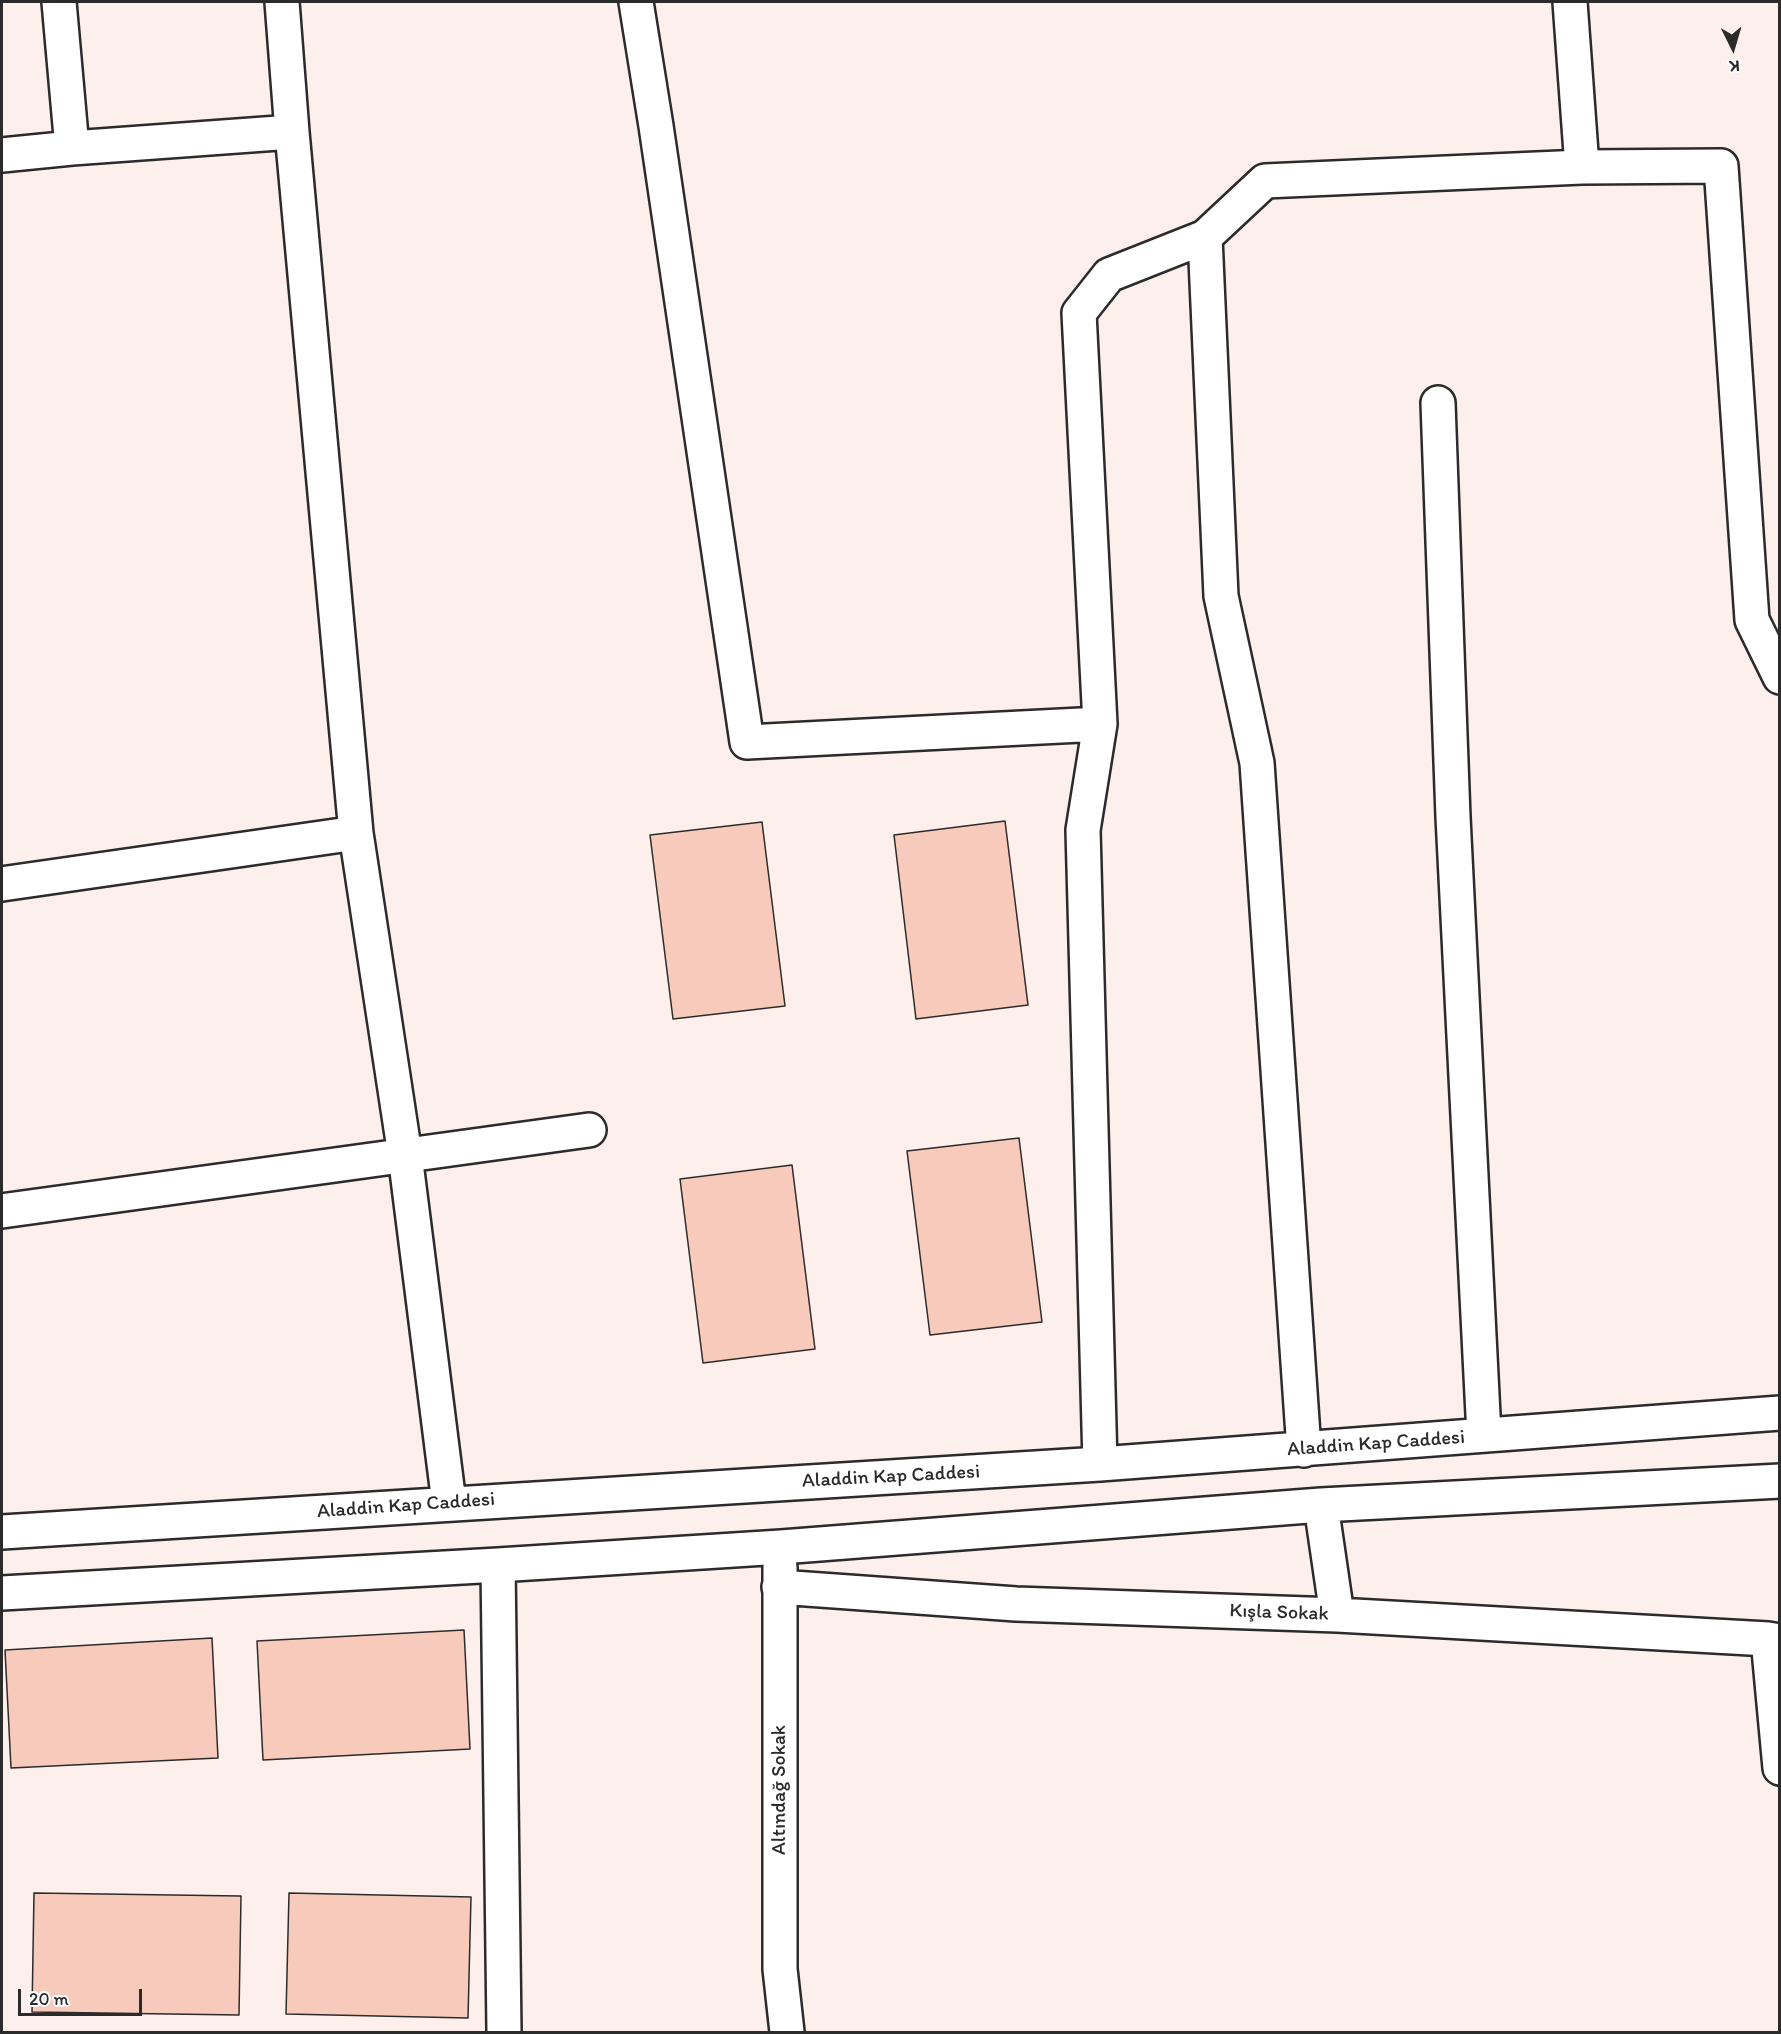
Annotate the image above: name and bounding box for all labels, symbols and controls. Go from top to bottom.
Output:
north arrow [1703,18,1763,78]
text: K [1729,57,1741,76]
street label: Aladdin Kap Caddesi [1286,1426,1466,1462]
street label: Aladdin Kap Caddesi [801,1460,981,1494]
street label: Aladdin Kap Caddesi [316,1488,496,1524]
street label: Kışla Sokak [1229,1599,1329,1627]
street label: Altındağ Sokak [768,1725,792,1855]
scale bar [21,1977,146,2015]
text: 20 m [29,1988,69,2010]

